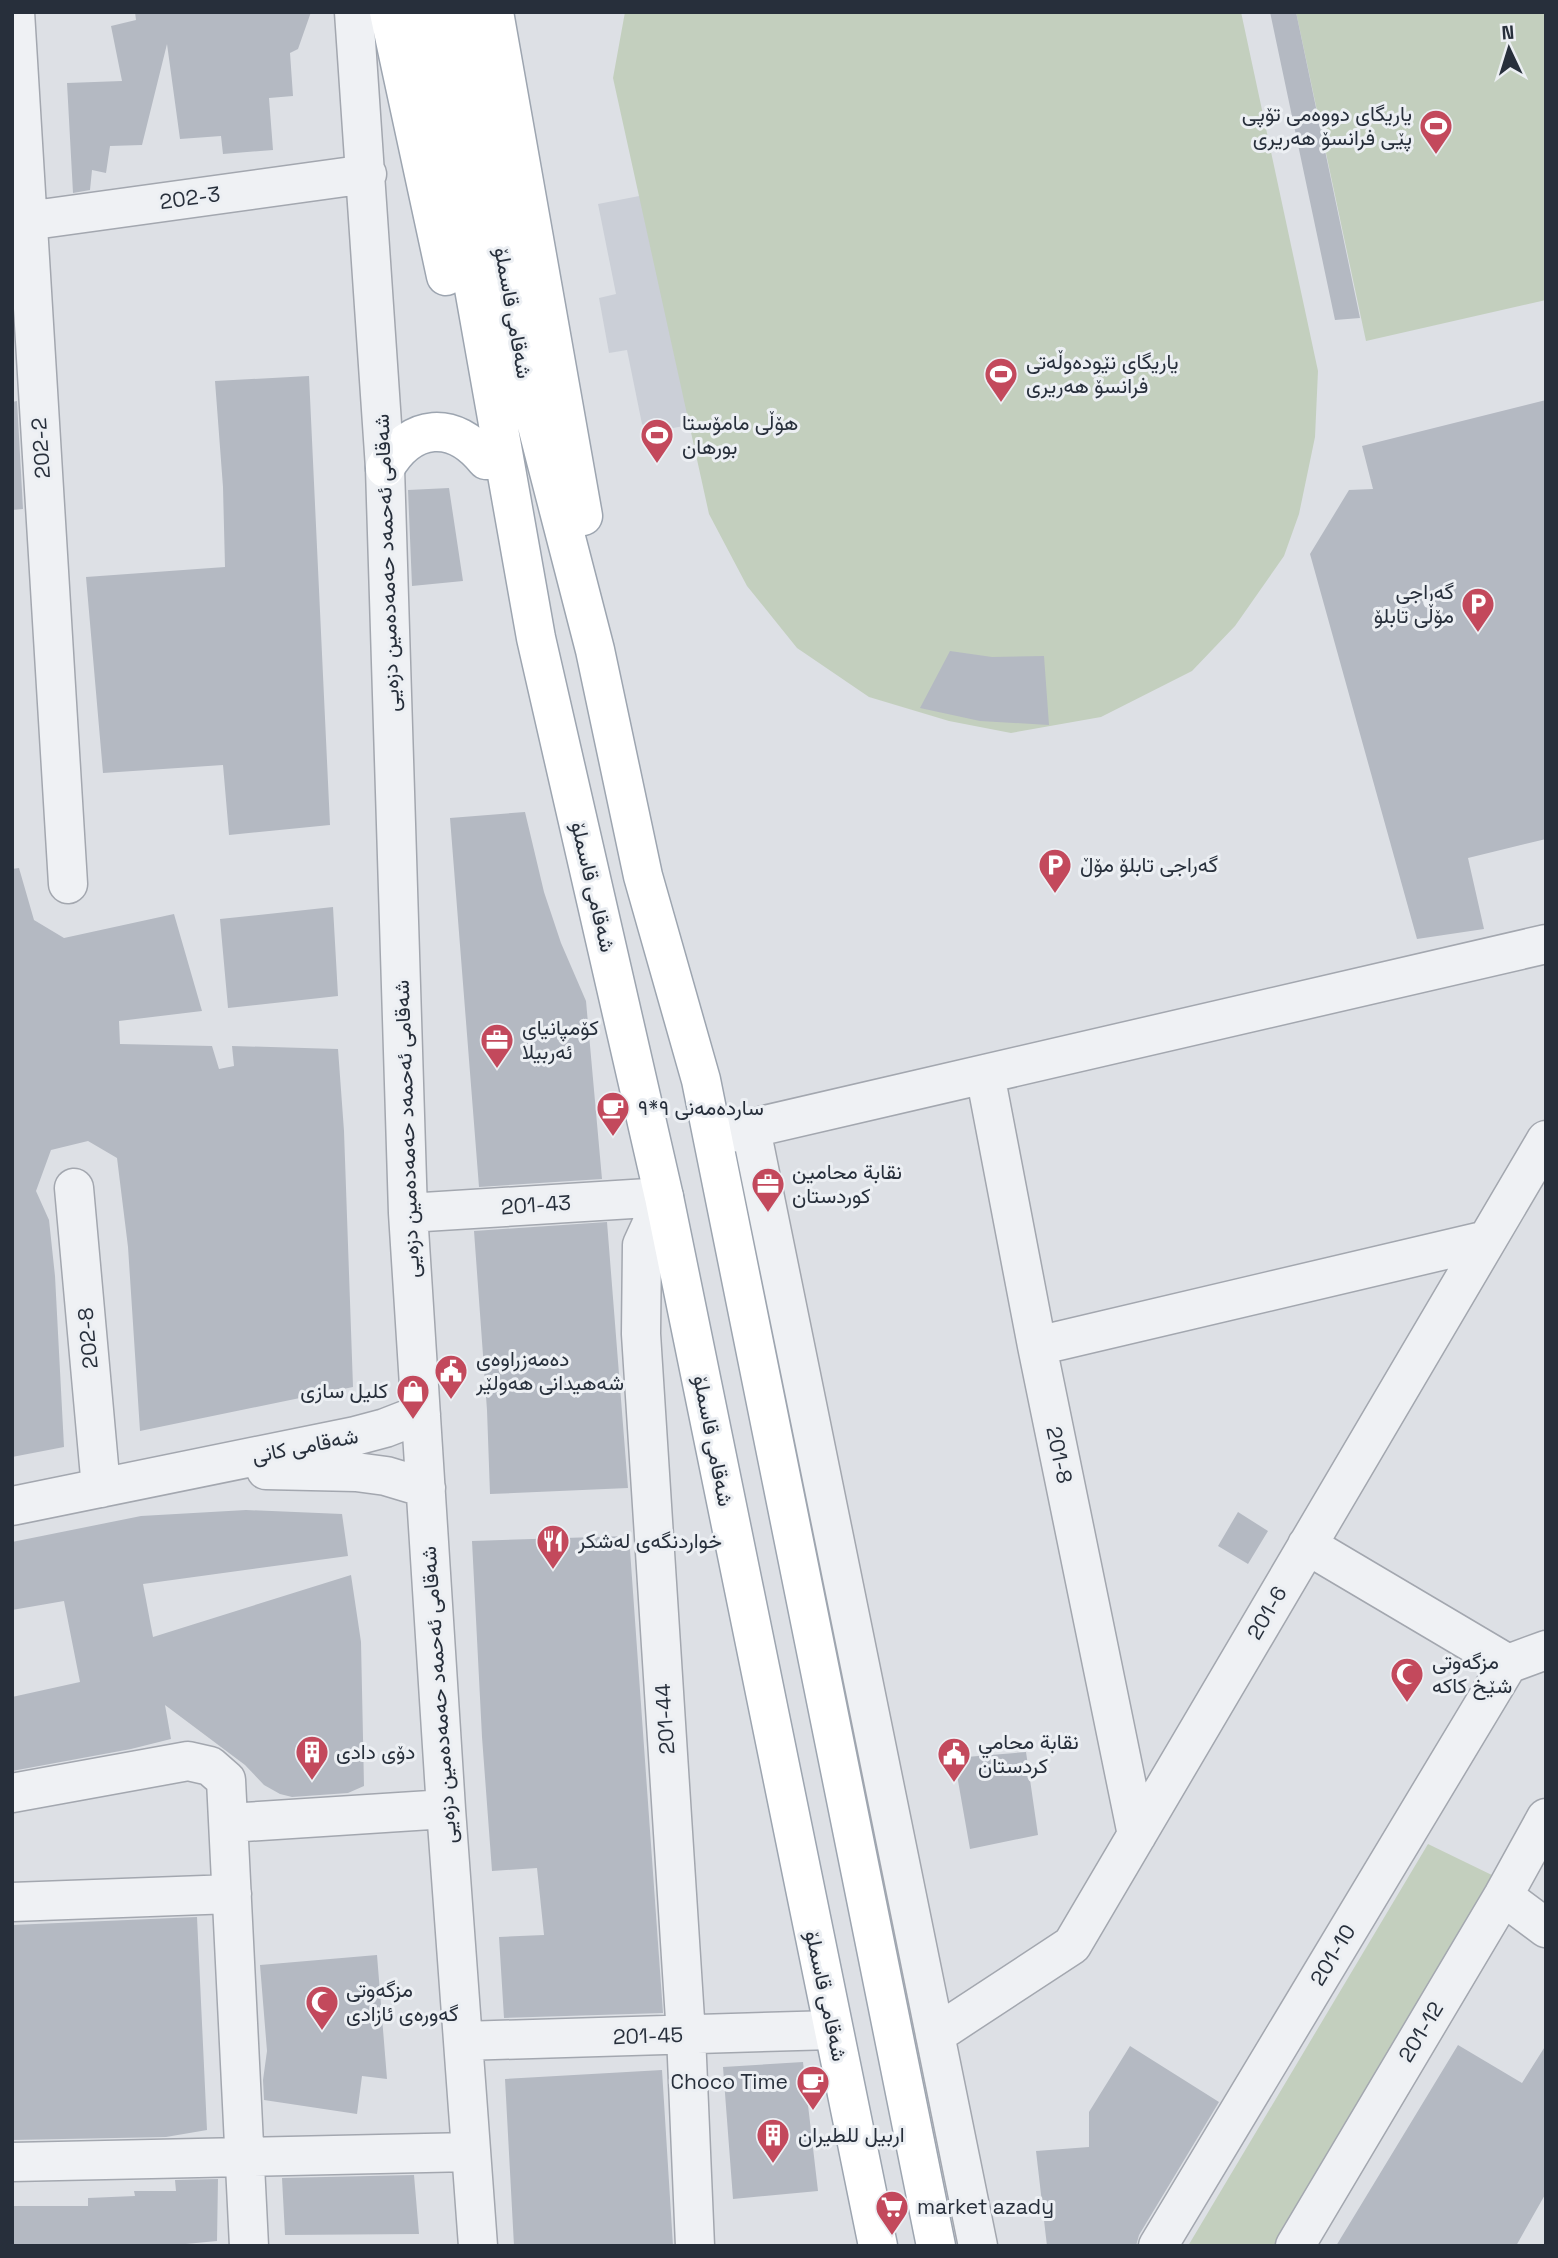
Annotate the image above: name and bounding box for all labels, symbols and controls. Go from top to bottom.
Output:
north arrow [1474,14,1544,84]
text: N [1501,20,1515,45]
place label: یاریگای دووەمی تۆپی پێی فرانسۆ هەریری [1242,100,1412,152]
sports icon: یاریگای دووەمی تۆپی پێی فرانسۆ هەریری [1417,107,1455,156]
street label: 202-3 [158,180,222,215]
street label: شەقامی قاسملۆ [489,245,538,381]
place label: یاریگای نێودەوڵەتی فرانسۆ هەریری [1026,348,1178,399]
sports icon: یاریگای نێودەوڵەتی فرانسۆ هەریری [982,355,1020,404]
place label: هۆڵی مامۆستا بورهان [682,409,798,460]
street label: شەقامی ئەحمەد حەمەدەمین دزەیی [368,413,405,713]
sports icon: هۆڵی مامۆستا بورهان [638,416,676,465]
street label: 202-2 [25,417,56,479]
place label: گەراجی مۆڵی تابلۆ [1374,578,1454,629]
parking icon: گەراجی مۆڵی تابلۆ [1459,585,1497,634]
street label: شەقامی قاسملۆ [565,819,622,955]
parking icon: گەراجی تابلۆ مۆڵ [1036,846,1074,895]
place label: گەراجی تابلۆ مۆڵ [1080,851,1218,878]
street label: شەقامی ئەحمەد حەمەدەمین دزەیی [388,979,425,1279]
place label: کۆمپانیای ئەربیلا [522,1014,599,1065]
office icon: کۆمپانیای ئەربیلا [478,1021,516,1070]
cafe icon: ساردەمەنی ٩*٩ [594,1089,632,1138]
place label: ساردەمەنی ٩*٩ [638,1094,764,1121]
place label: نقابة محامين كوردستان [792,1158,902,1209]
office icon: نقابة محامين كوردستان [749,1165,787,1214]
street label: 201-43 [500,1189,572,1220]
street label: 202-8 [71,1306,104,1370]
place label: دەمەزراوەی شەهیدانی هەولێر [475,1345,624,1396]
public building icon: دەمەزراوەی شەهیدانی هەولێر [432,1352,470,1401]
shop icon: کلیل سازی [394,1372,432,1421]
street label: شەقامی قاسملۆ [688,1373,739,1509]
place label: کلیل سازی [300,1377,388,1404]
street label: شەقامی کانی [250,1422,360,1469]
street label: 201-8 [1040,1424,1079,1486]
restaurant icon: خواردنگەی لەشکر [534,1522,572,1571]
place label: خواردنگەی لەشکر [577,1527,722,1554]
street label: شەقامی ئەحمەد حەمەدەمین دزەیی [415,1545,462,1845]
street label: 201-6 [1241,1581,1293,1644]
place label: مزگه‌وتی شێخ كاكه [1432,1648,1512,1700]
mosque icon: مزگه‌وتی شێخ كاكه [1388,1655,1426,1704]
street label: 201-44 [649,1683,680,1755]
place label: نقابة محامي كردستان [978,1728,1079,1779]
building icon: دۆى دادى [293,1733,331,1782]
public building icon: نقابة محامي كردستان [935,1735,973,1784]
place label: دۆى دادى [336,1738,415,1765]
street label: 201-10 [1304,1919,1361,1990]
street label: شەقامی قاسملۆ [799,1928,854,2064]
place label: مزگەوتی گەورەی ئازادی [346,1976,459,2027]
mosque icon: مزگەوتی گەورەی ئازادی [303,1983,341,2032]
street label: 201-12 [1392,1997,1449,2067]
street label: 201-45 [612,2021,684,2050]
cafe icon: Choco Time [794,2063,832,2112]
place label: Choco Time [670,2068,788,2095]
building icon: اربيل للطيران [754,2116,792,2165]
place label: اربيل للطيران [798,2121,905,2148]
supermarket icon: market azady [873,2188,911,2237]
place label: market azady [917,2193,1054,2220]

